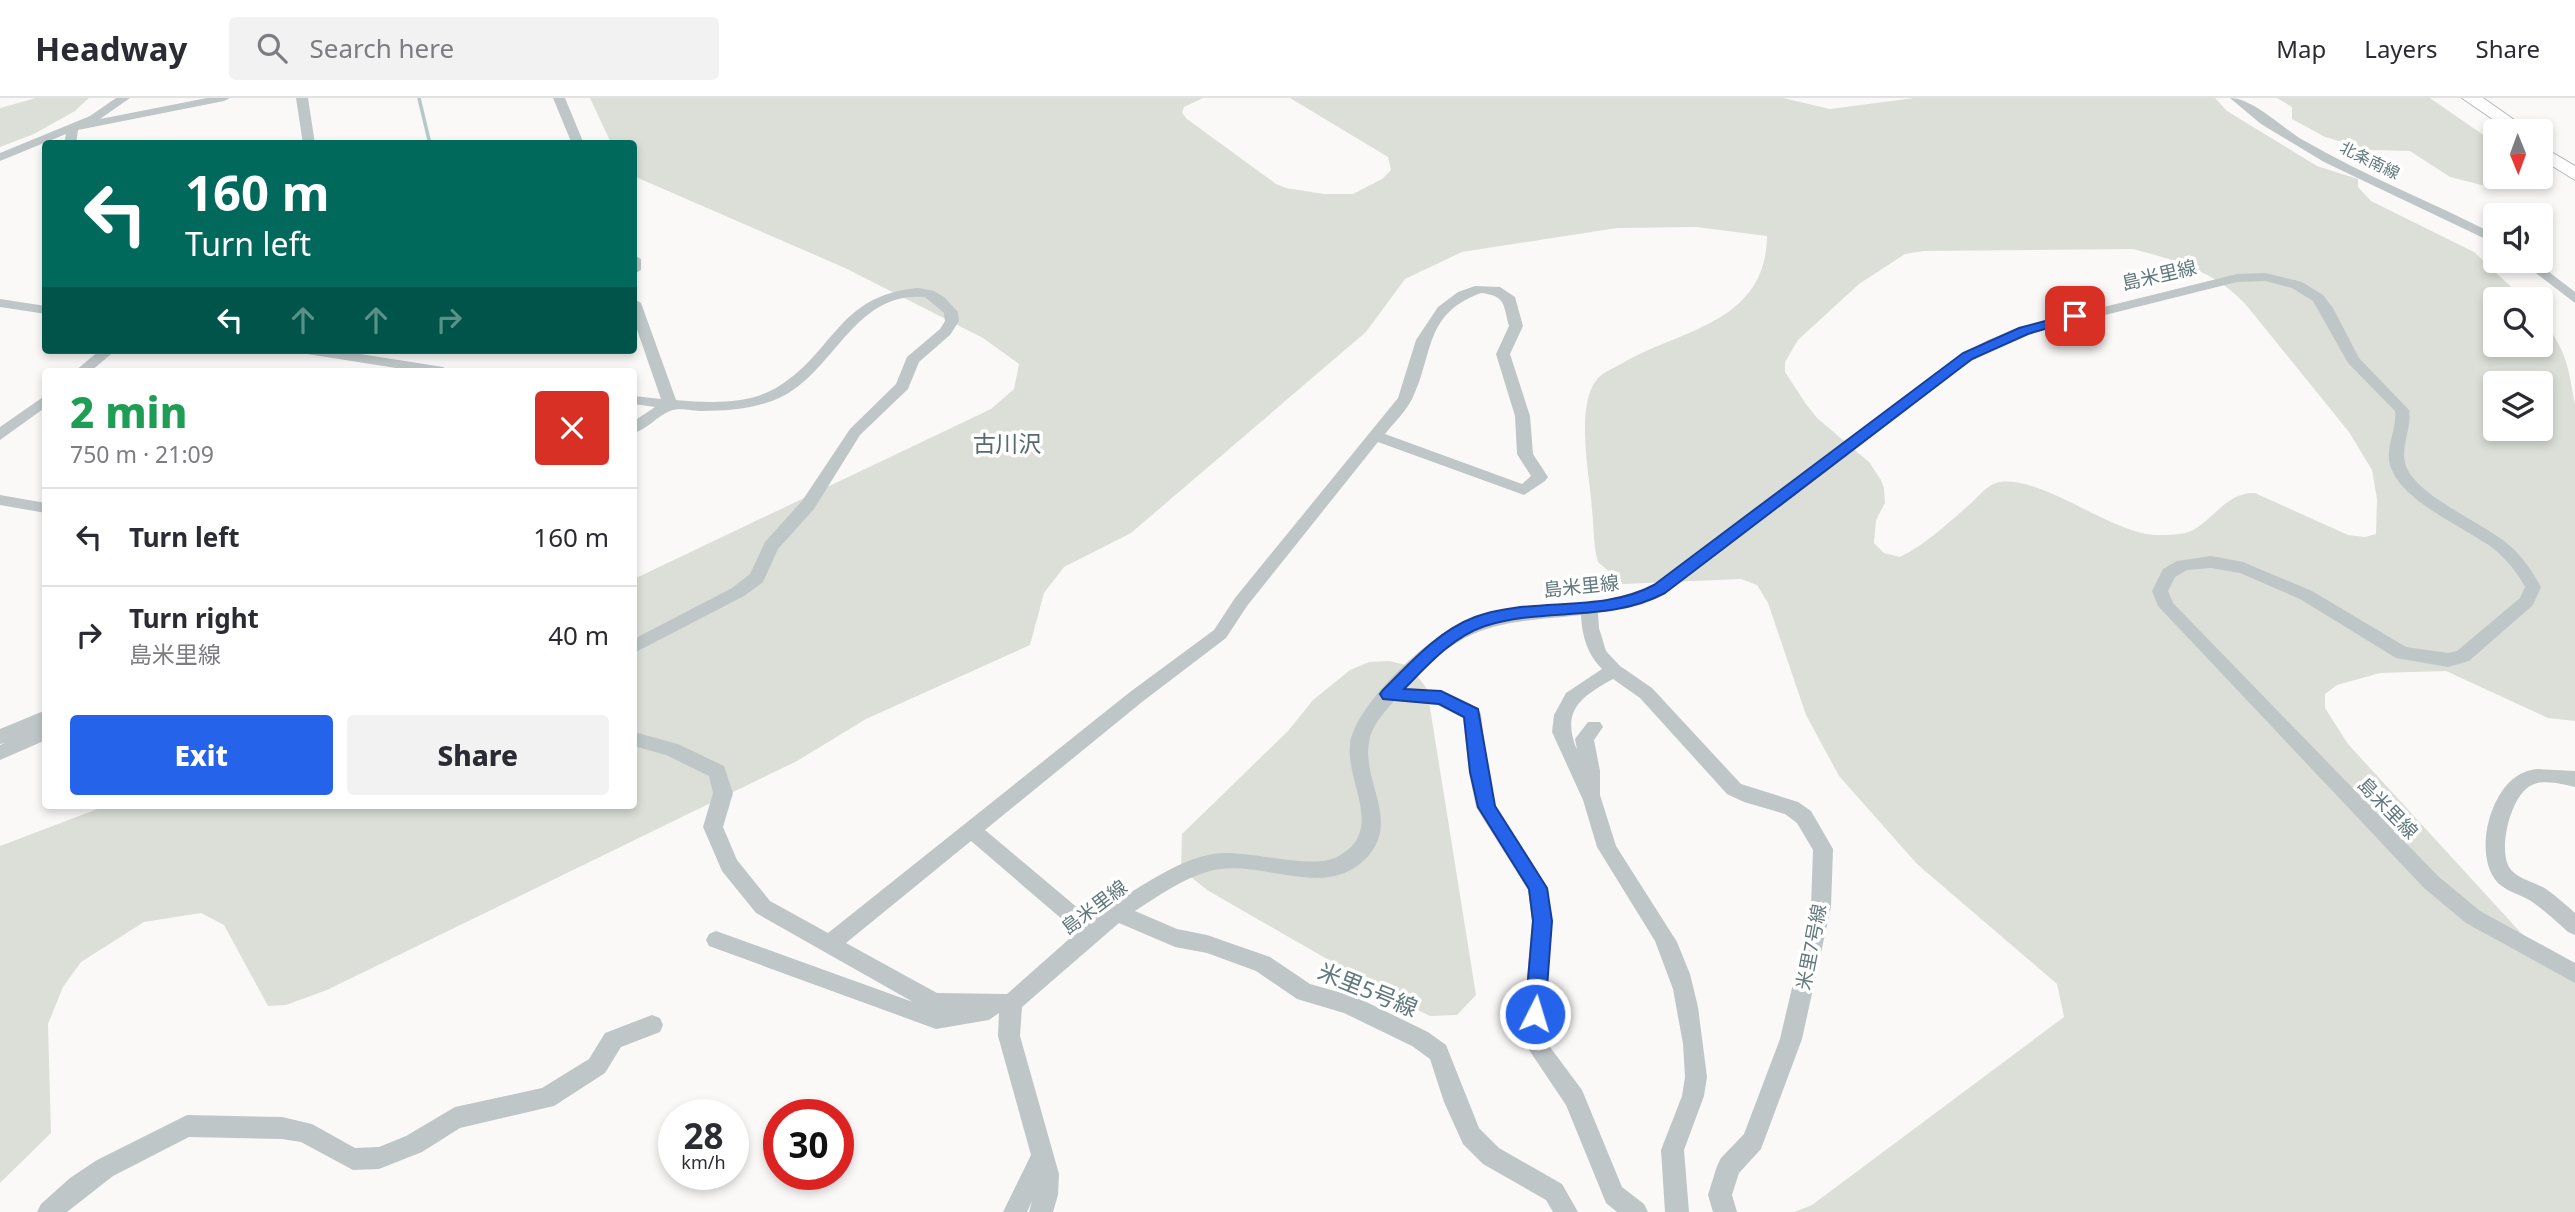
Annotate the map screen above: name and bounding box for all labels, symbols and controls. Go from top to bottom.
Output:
search box [229,17,719,80]
text: Headway [35,26,187,71]
icon: search [253,29,291,67]
text: Search here [309,30,454,66]
text: Map [2276,32,2326,65]
text: Layers [2364,32,2438,65]
text: Share [2476,32,2540,65]
north arrow [2483,119,2553,189]
map controls [2483,119,2553,441]
street label: 北条南線 [2336,136,2404,184]
text: 160 m [185,159,330,225]
icon: left [70,168,161,259]
button: sound [2483,203,2553,273]
text: Turn left [185,222,311,265]
street label: 島米里線 [2119,254,2199,296]
pin [2045,286,2105,346]
button: search [2483,287,2553,357]
icon: arrive [2056,297,2094,335]
icon: left [211,301,249,339]
icon: ahead [284,301,322,339]
icon: ahead [357,301,395,339]
icon: right [430,301,468,339]
button: layers [2483,371,2553,441]
text: 2 min [70,383,187,440]
button: close [535,391,609,465]
district label: 古川沢 [973,427,1042,459]
text: 750 m · 21:09 [70,438,214,470]
icon: left [70,518,108,556]
text: Turn left [129,519,240,555]
text: 160 m [533,519,609,555]
street label: 島米里線 [1542,569,1620,603]
text: Turn right [129,600,259,636]
icon: right [70,616,108,654]
text: 40 m [548,617,609,653]
text: 島米里線 [129,638,221,670]
button: Exit [70,715,333,795]
button: Share [347,715,609,795]
street label: 島米里線 [2352,772,2424,844]
street label: 島米里線 [1056,874,1132,940]
street label: 米里7号線 [1790,902,1832,992]
street label: 米里5号線 [1313,954,1423,1024]
position arrow [1498,977,1572,1051]
speed limit sign: 30 [763,1099,854,1190]
text: 28 [683,1112,724,1159]
text: km/h [681,1150,726,1174]

